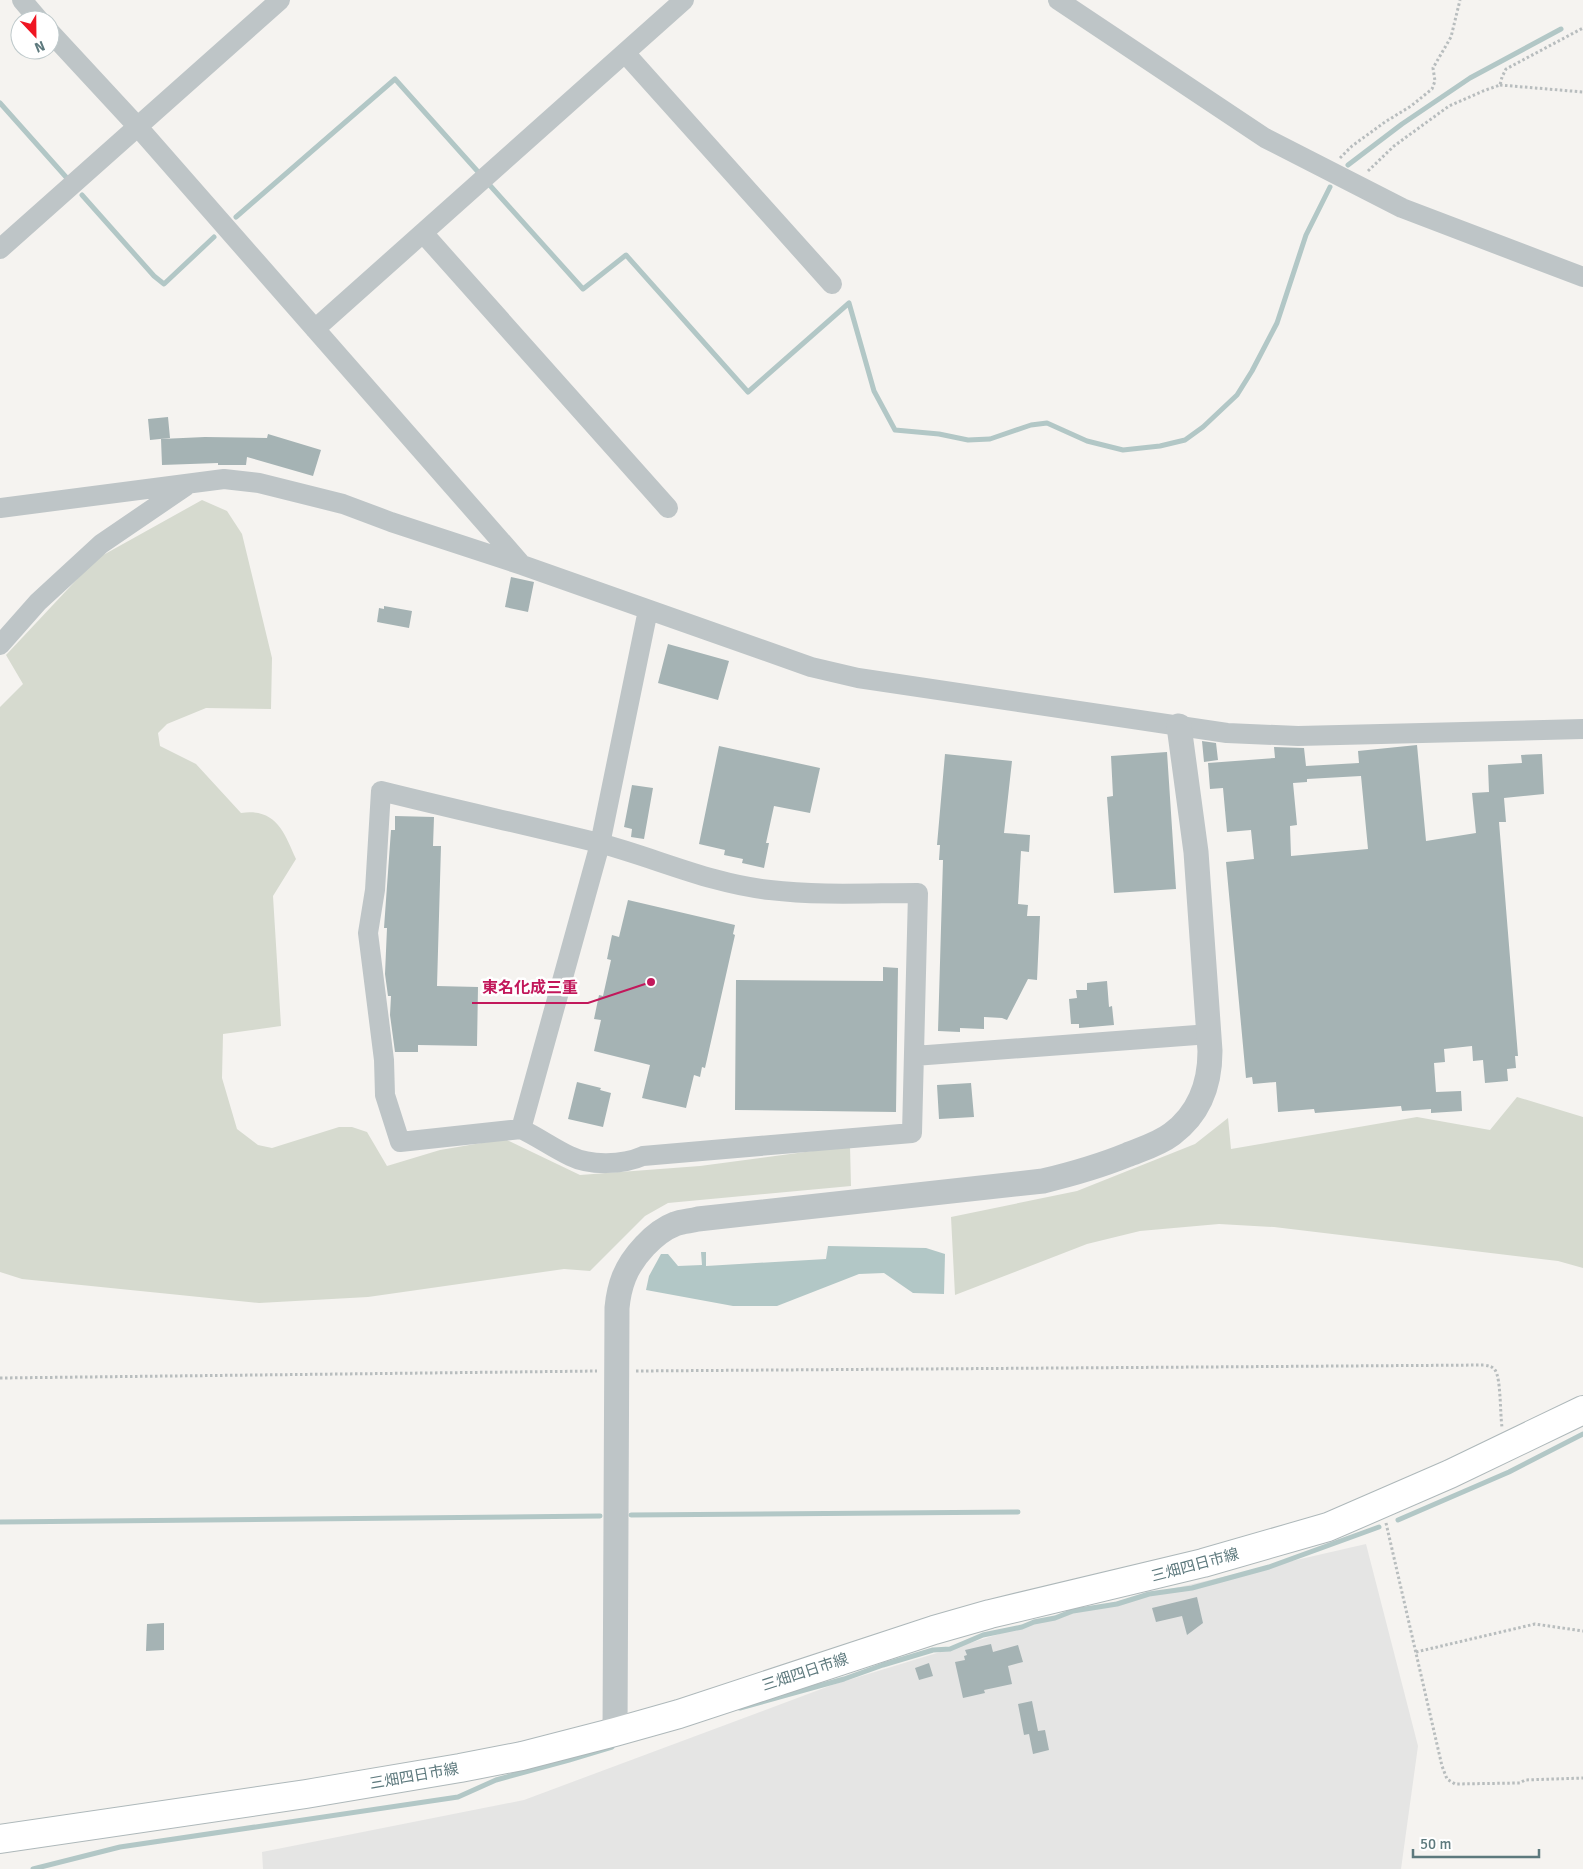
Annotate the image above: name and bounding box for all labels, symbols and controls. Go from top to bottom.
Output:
north arrow [10,10,60,60]
text: N [32,37,47,56]
callout: 東名化成三重 [472,972,588,1003]
text: 東名化成三重 [482,978,578,998]
street label: 三畑四日市線 [1149,1545,1241,1585]
street label: 三畑四日市線 [759,1650,851,1694]
street label: 三畑四日市線 [368,1759,460,1793]
scale bar [1413,1826,1539,1858]
text: 50 m [1420,1835,1451,1853]

